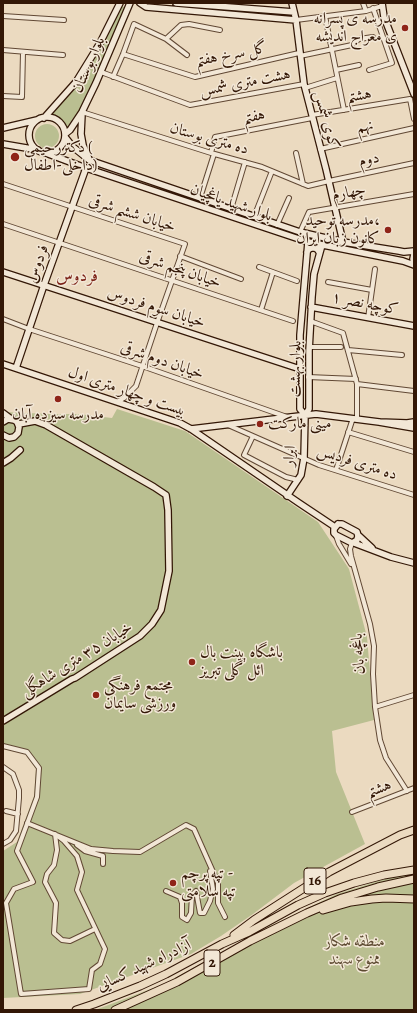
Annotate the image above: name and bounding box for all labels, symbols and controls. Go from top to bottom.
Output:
place label: مدرسه ی پسرانه ی معراج اندیشه [314,9,397,47]
marker: مدرسه ی پسرانه ی معراج اندیشه [400,23,410,33]
street label: بلوار بوستان [68,34,110,96]
street label: گل سرخ هفتم [194,39,268,71]
street label: هشت متری شمس [198,65,292,101]
street label: هشتم [345,85,373,107]
street label: کوی شمس [309,89,343,151]
street label: هفتم [241,105,267,129]
street label: نهم [355,116,375,138]
street label: ده متری بوستان [167,119,251,159]
place label: دکتررحیمی ( داخلی-اطفال) [24,138,97,176]
street label: دوم [357,148,381,172]
marker: دکتررحیمی ( داخلی-اطفال) [9,151,21,163]
street label: بلوار شهید یاغچیان [187,180,275,226]
street label: چهارم [331,181,367,205]
street label: خیابان ششم شرقی [86,191,178,237]
place label: مدرسه توحید، کانون زبان ایران [296,211,380,249]
marker: مدرسه توحید، کانون زبان ایران [383,225,393,235]
street label: فردوس [22,242,54,286]
street label: خیابان پنجم شرقی [137,247,223,293]
district label: فردوس [56,267,98,287]
street label: خیابان سوم فردوس [105,283,207,333]
street label: کوچه نصر ۱ [330,288,400,320]
street label: خیابان دوم شرقی [118,338,206,384]
street label: بلوار بهشت [286,340,306,398]
street label: بیست و چهار متری اول [66,363,188,421]
marker: مدرسه سیزده آبان [53,394,63,404]
place label: مدرسه سیزده آبان [12,405,104,425]
place label: مینی مارکت [268,414,332,434]
marker: مینی مارکت [255,419,265,429]
street label: ده متری فردیس [315,441,399,485]
street label: ابرار [279,445,301,467]
street label: خیابان ۳۵ متری شاهگلی [17,618,137,702]
street label: باغچه بان [348,633,370,675]
place label: باشگاه پینت بال ائل گلی تبریز [200,643,283,681]
marker: باشگاه پینت بال ائل گلی تبریز [187,657,197,667]
place label: مجتمع فرهنگی ورزشی سایمان [104,676,176,714]
marker: مجتمع فرهنگی ورزشی سایمان [91,690,101,700]
street label: هشتم [364,776,394,802]
place label: تپه پرچم - تپه سلامتی [181,864,236,902]
road number: 16 [304,868,326,894]
marker: تپه پرچم - تپه سلامتی [168,878,178,888]
park label: منطقه شکار ممنوع سهند [325,932,385,970]
street label: آزادراه شهید کسایی [94,936,194,996]
road number: 2 [204,950,220,976]

